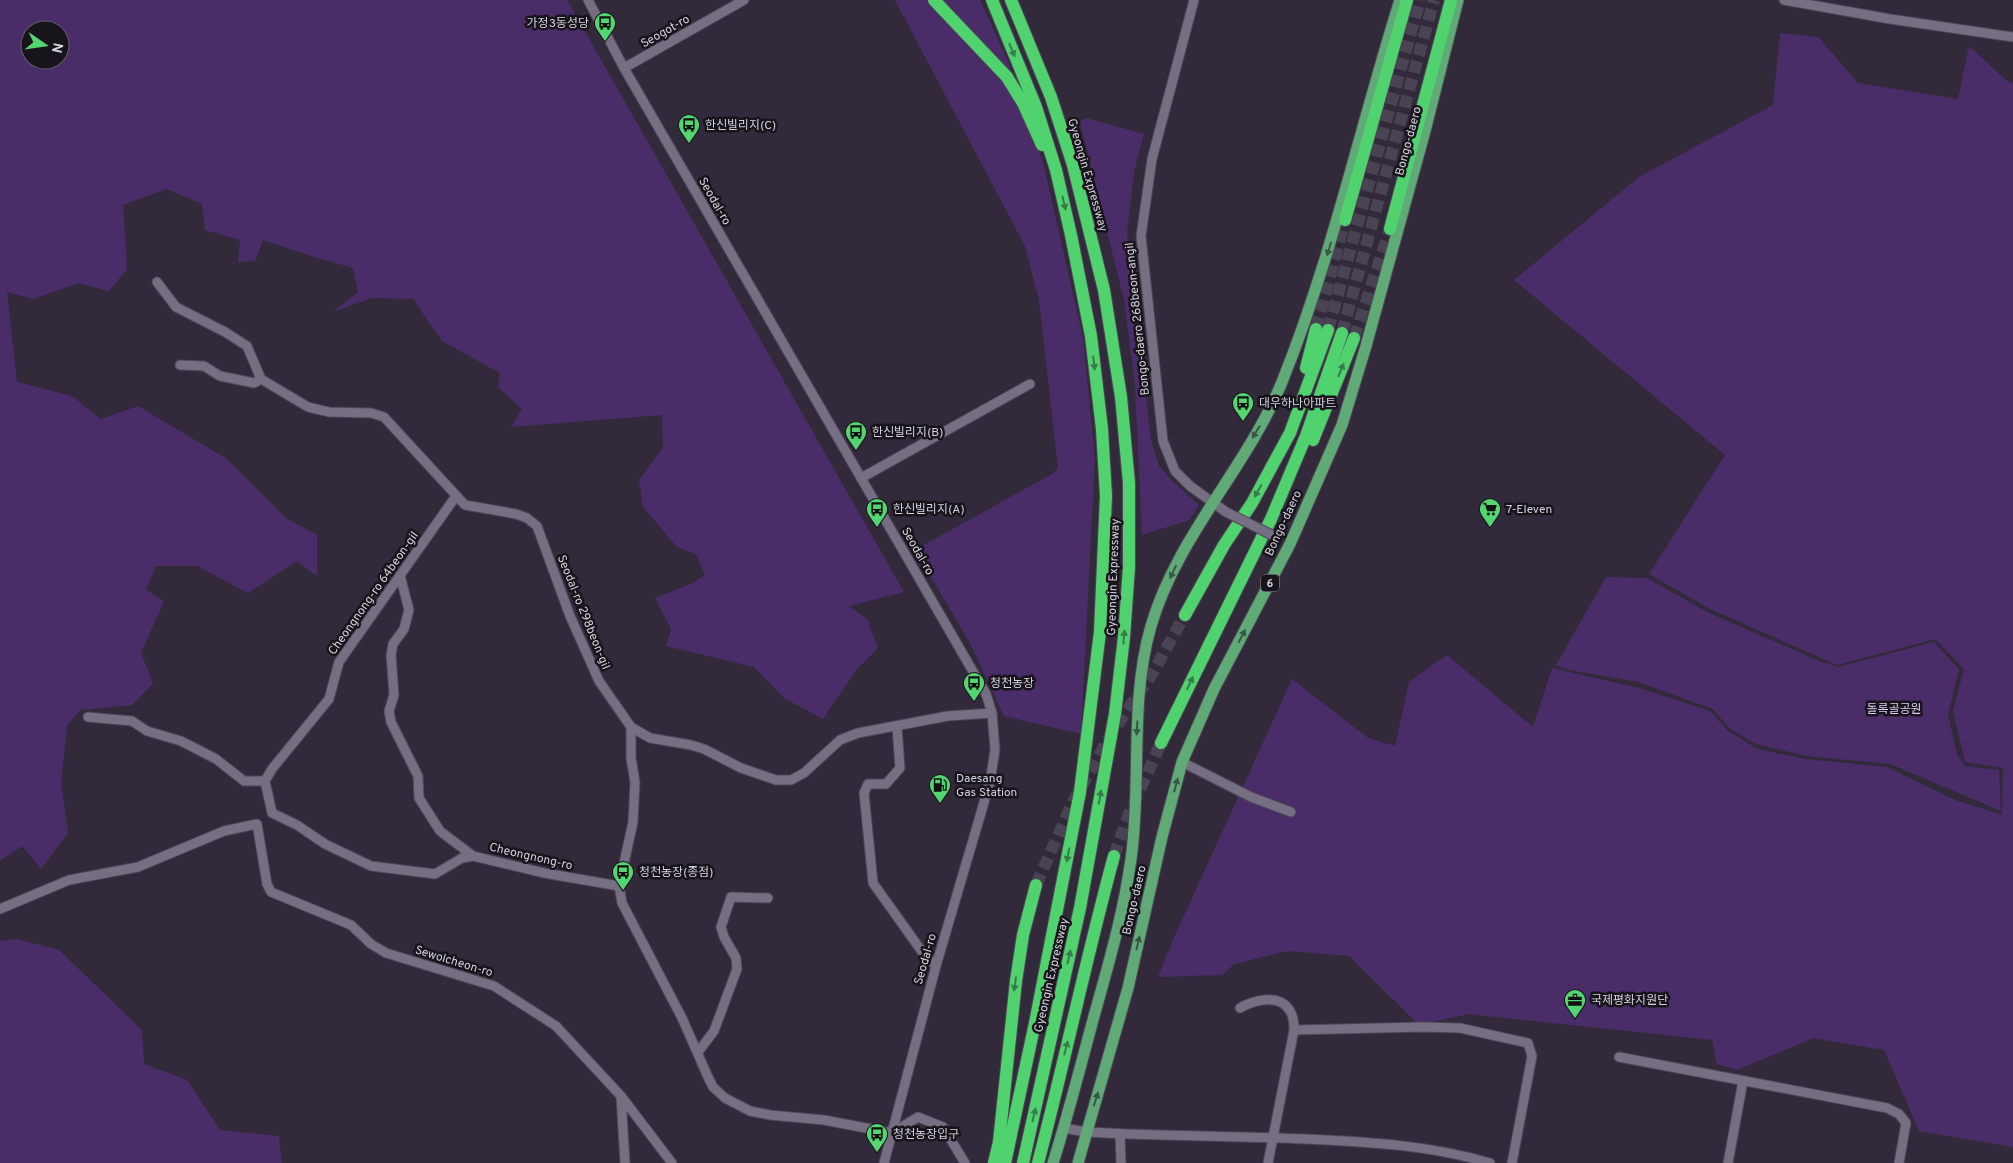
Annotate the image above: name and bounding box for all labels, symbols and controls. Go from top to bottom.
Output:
bus stop icon: 가정3동성당 [593,11,617,42]
street label: Seogot-ro [638,11,693,52]
place label: 가정3동성당 [527,16,589,32]
north arrow [20,20,70,70]
text: N [47,41,66,54]
one-way arrow [1009,42,1017,57]
street label: Bongo-daero [1392,105,1426,178]
bus stop icon: 한신빌리지(C) [677,113,701,144]
street label: Gyeongin Expressway [1063,117,1111,234]
place label: 한신빌리지(C) [705,118,776,134]
street label: Seodal-ro [694,175,734,229]
one-way arrow [1060,196,1068,211]
one-way arrow [1324,241,1332,256]
street label: Bongo-daero 268beon-angil [1122,242,1154,396]
one-way arrow [1090,355,1098,371]
one-way arrow [1338,362,1346,377]
bus stop icon: 대우하나아파트 [1231,391,1255,422]
place label: 대우하나아파트 [1259,396,1336,412]
bus stop icon: 한신빌리지(B) [844,420,868,451]
place label: 한신빌리지(B) [872,425,943,441]
one-way arrow [1252,426,1261,439]
one-way arrow [1254,484,1262,499]
street label: Bongo-daero [1262,488,1306,559]
bus stop icon: 한신빌리지(A) [865,497,889,528]
supermarket icon: 7-Eleven [1478,497,1502,528]
place label: 한신빌리지(A) [893,502,965,518]
place label: 7-Eleven [1506,502,1552,518]
street label: Gyeongin Expressway [1104,518,1124,636]
street label: Seodal-ro [897,525,937,579]
street label: Cheongnong-ro 64beon-gil [325,529,423,658]
street label: Seodal-ro 298beon-gil [553,553,613,672]
one-way arrow [1169,565,1177,579]
road number: 6 [1261,574,1279,592]
one-way arrow [1120,628,1128,644]
one-way arrow [1238,629,1246,644]
bus stop icon: 청천농장 [962,671,986,702]
place label: 청천농장 [990,676,1034,692]
one-way arrow [1186,676,1194,690]
park label: 돌록골공원 [1866,702,1922,718]
one-way arrow [1132,721,1140,737]
place label: Daesang Gas Station [956,771,1017,801]
fuel station icon: Daesang Gas Station [928,773,952,804]
one-way arrow [1172,777,1180,792]
one-way arrow [1096,789,1104,805]
street label: Cheongnong-ro [488,840,574,874]
one-way arrow [1063,847,1071,863]
bus stop icon: 청천농장(종점) [611,860,635,891]
street label: Bongo-daero [1119,864,1151,937]
place label: 청천농장(종점) [639,865,713,881]
street label: Gyeongin Expressway [1031,916,1073,1034]
street label: Seodal-ro [911,932,941,987]
one-way arrow [1134,935,1142,950]
street label: Sewolcheon-ro [413,943,495,981]
one-way arrow [1065,949,1073,964]
one-way arrow [1011,977,1019,993]
office icon: 국제평화지원단 [1563,988,1587,1019]
place label: 국제평화지원단 [1591,993,1668,1009]
one-way arrow [1062,1040,1070,1055]
one-way arrow [1093,1092,1100,1107]
one-way arrow [1030,1107,1038,1123]
bus stop icon: 청천농장입구 [865,1122,889,1153]
place label: 청천농장입구 [893,1127,959,1143]

